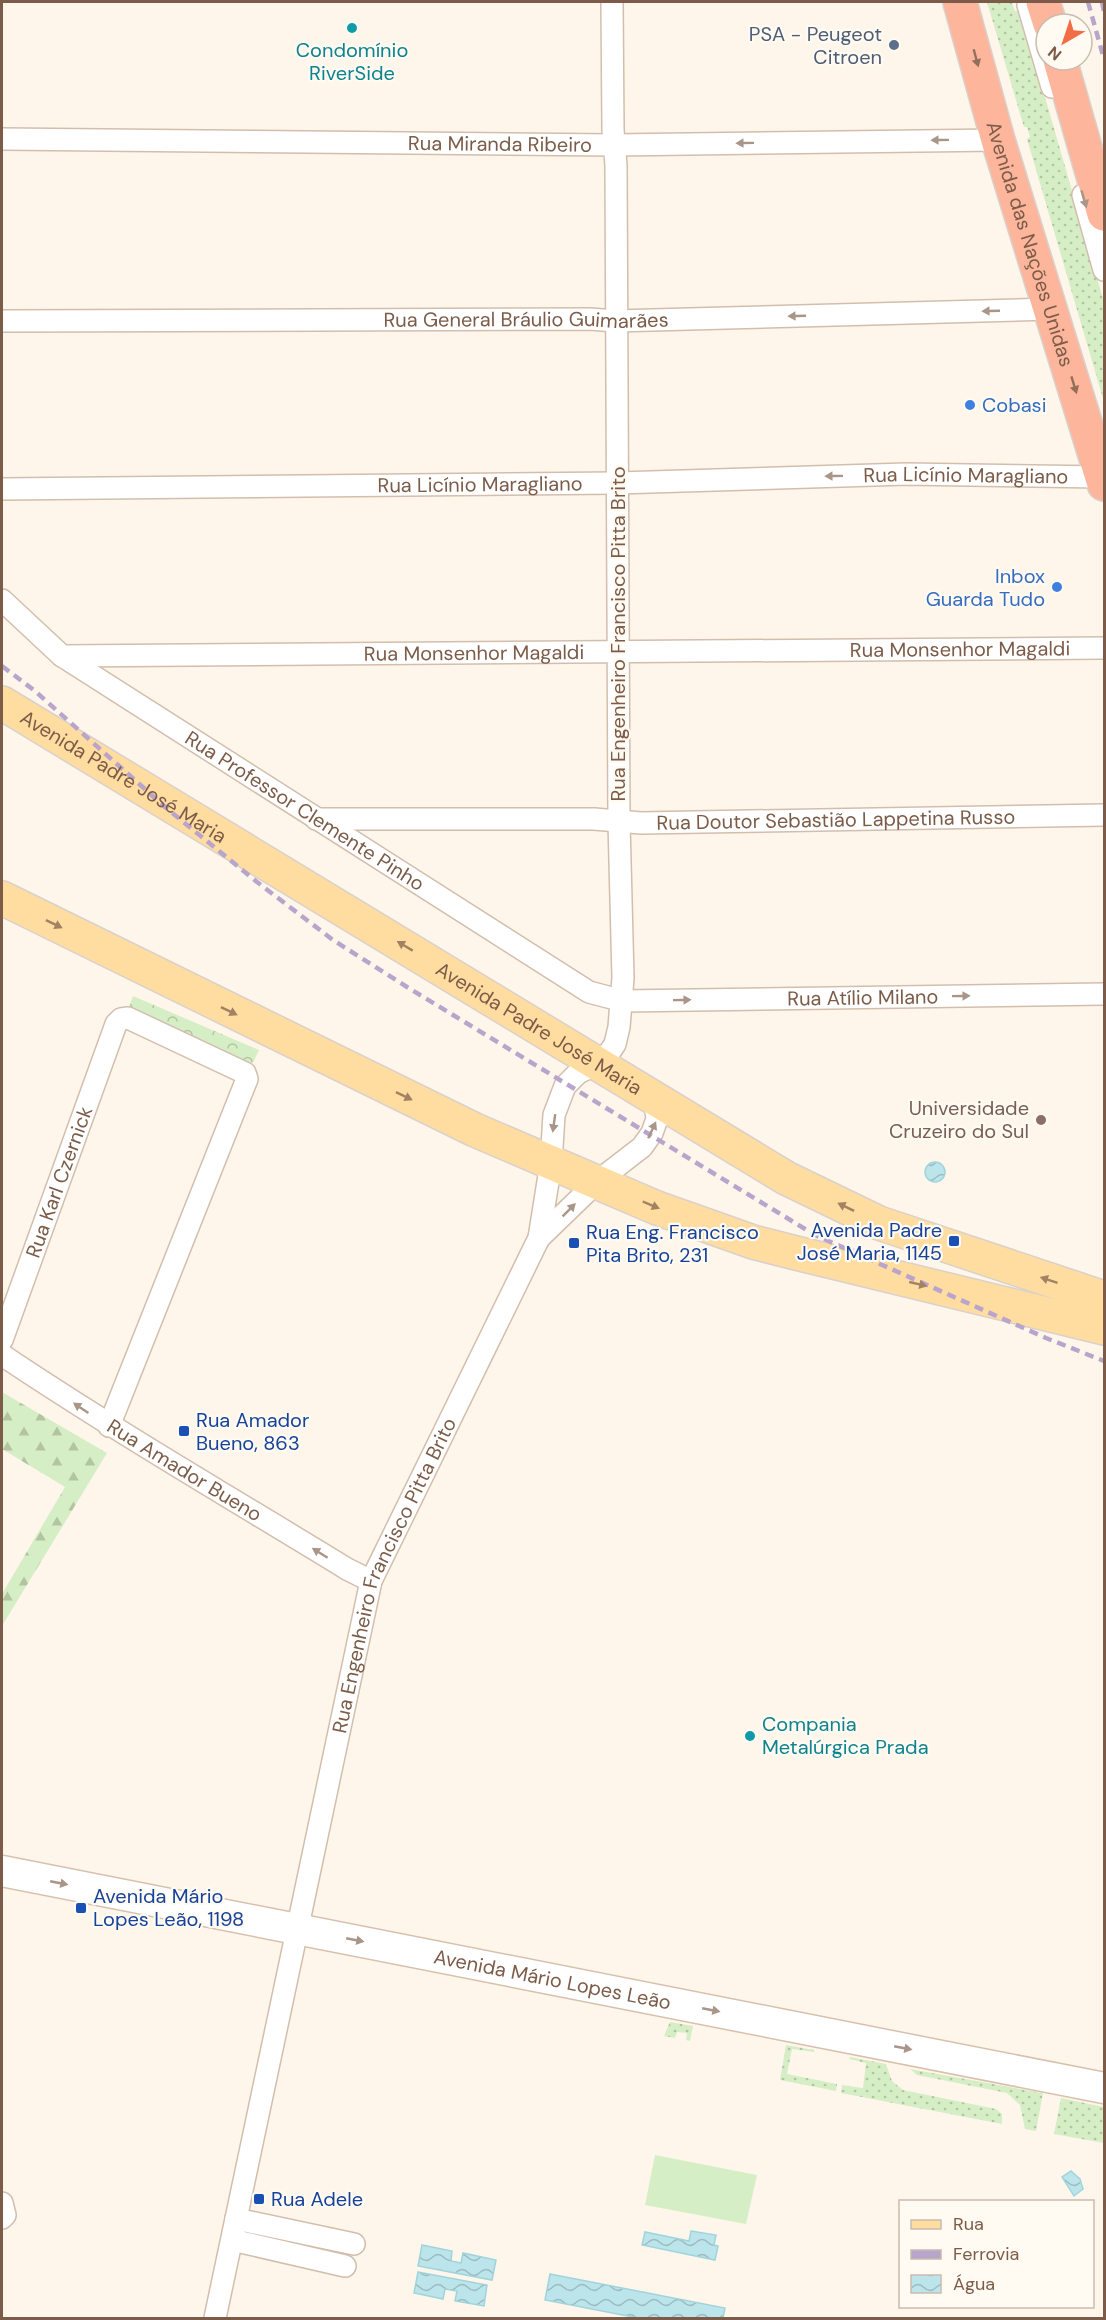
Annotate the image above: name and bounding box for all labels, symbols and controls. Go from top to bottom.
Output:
north arrow [1034,12,1094,72]
marker: Condomínio RiverSide [345,21,359,35]
place label: PSA - Peugeot Citroen [749,21,882,70]
place label: Condomínio RiverSide [296,37,408,86]
marker: PSA - Peugeot Citroen [887,38,901,52]
text: N [1044,41,1066,65]
one-way arrow [971,49,981,67]
street label: Avenida das Nações Unidas [980,118,1080,370]
street label: Rua Miranda Ribeiro [408,130,592,158]
one-way arrow [930,135,949,145]
one-way arrow [735,138,754,148]
one-way arrow [1080,190,1089,208]
street label: Rua General Bráulio Guimarães [383,306,669,334]
one-way arrow [982,306,1001,316]
one-way arrow [787,312,806,321]
one-way arrow [1070,377,1079,395]
place label: Cobasi [982,392,1046,418]
marker: Cobasi [963,398,977,412]
street label: Rua Licínio Maragliano [863,461,1069,489]
street label: Rua Engenheiro Francisco Pitta Brito [605,466,631,802]
street label: Rua Licínio Maragliano [377,470,583,498]
one-way arrow [825,471,844,481]
place label: Inbox Guarda Tudo [926,563,1045,612]
marker: Inbox Guarda Tudo [1050,580,1064,594]
street label: Rua Monsenhor Magaldi [850,635,1070,663]
street label: Rua Monsenhor Magaldi [364,639,584,667]
street label: Avenida Padre José Maria [16,704,231,849]
street label: Rua Professor Clemente Pinho [180,725,429,897]
street label: Rua Doutor Sebastião Lappetina Russo [656,804,1015,836]
one-way arrow [45,920,62,929]
one-way arrow [397,940,413,951]
street label: Avenida Padre José Maria [431,956,647,1101]
street label: Rua Atílio Milano [787,983,939,1012]
one-way arrow [951,992,970,1001]
one-way arrow [672,995,691,1005]
one-way arrow [220,1006,237,1015]
one-way arrow [395,1090,413,1100]
place label: Universidade Cruzeiro do Sul [889,1095,1029,1144]
street label: Rua Karl Czernick [20,1103,98,1261]
marker: Universidade Cruzeiro do Sul [1034,1113,1048,1127]
one-way arrow [549,1114,558,1133]
one-way arrow [648,1121,657,1138]
one-way arrow [642,1200,660,1210]
one-way arrow [837,1202,854,1212]
one-way arrow [561,1203,575,1217]
place label: Avenida Padre José Maria, 1145 [797,1217,942,1266]
place label: Rua Eng. Francisco Pita Brito, 231 [586,1219,759,1268]
marker: Avenida Padre José Maria, 1145 [947,1234,961,1248]
marker: Rua Eng. Francisco Pita Brito, 231 [567,1236,581,1250]
one-way arrow [1040,1275,1058,1284]
one-way arrow [909,1279,927,1289]
one-way arrow [74,1402,90,1414]
place label: Rua Amador Bueno, 863 [196,1407,309,1456]
street label: Rua Amador Bueno [102,1413,267,1527]
street label: Rua Engenheiro Francisco Pitta Brito [326,1413,462,1735]
marker: Rua Amador Bueno, 863 [177,1424,191,1438]
one-way arrow [312,1547,328,1558]
place label: Compania Metalúrgica Prada [762,1711,929,1760]
marker: Compania Metalúrgica Prada [743,1729,757,1743]
one-way arrow [50,1879,69,1888]
place label: Avenida Mário Lopes Leão, 1198 [93,1883,244,1932]
marker: Avenida Mário Lopes Leão, 1198 [74,1901,88,1915]
one-way arrow [346,1936,365,1945]
street label: Avenida Mário Lopes Leão [431,1943,673,2015]
one-way arrow [702,2006,721,2015]
one-way arrow [893,2044,912,2053]
place label: Rua Adele [271,2186,363,2212]
marker: Rua Adele [252,2192,266,2206]
legend [899,2200,1094,2308]
text: Rua [953,2212,984,2236]
text: Ferrovia [953,2242,1019,2266]
text: Água [953,2272,995,2296]

